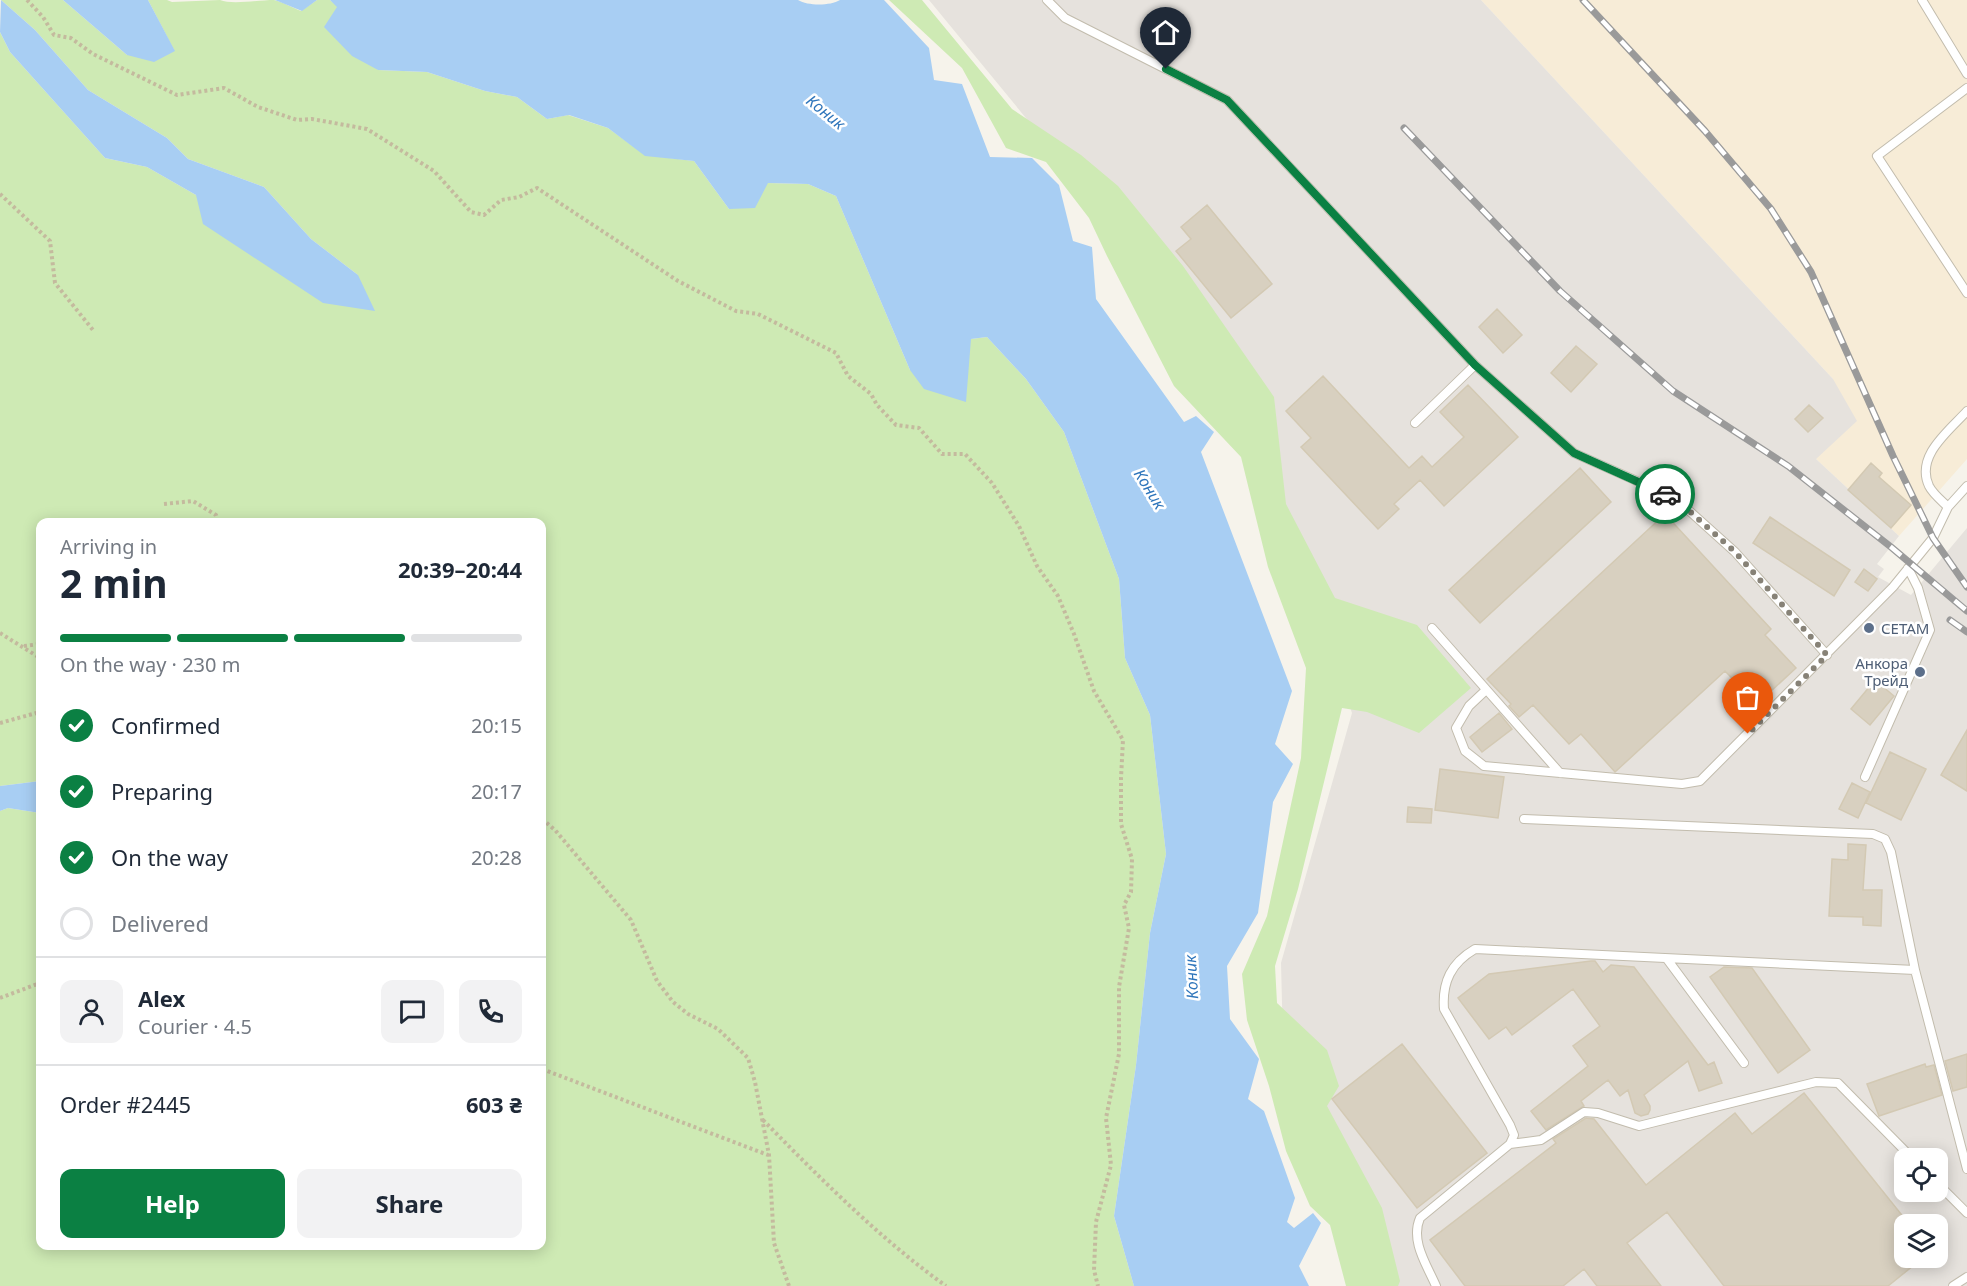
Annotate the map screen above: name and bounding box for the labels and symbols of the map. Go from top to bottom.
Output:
pin [1140,7,1191,69]
water label: Коник [802,90,851,135]
water label: Коник [1129,464,1172,514]
courier [1635,464,1695,524]
place label: СЕТАМ [1881,618,1929,638]
marker: СЕТАМ [1862,621,1876,635]
place label: Анкора Трейд [1855,653,1908,690]
marker: Анкора Трейд [1913,665,1927,679]
pin [1722,672,1773,734]
water label: Коник [1179,953,1203,1000]

